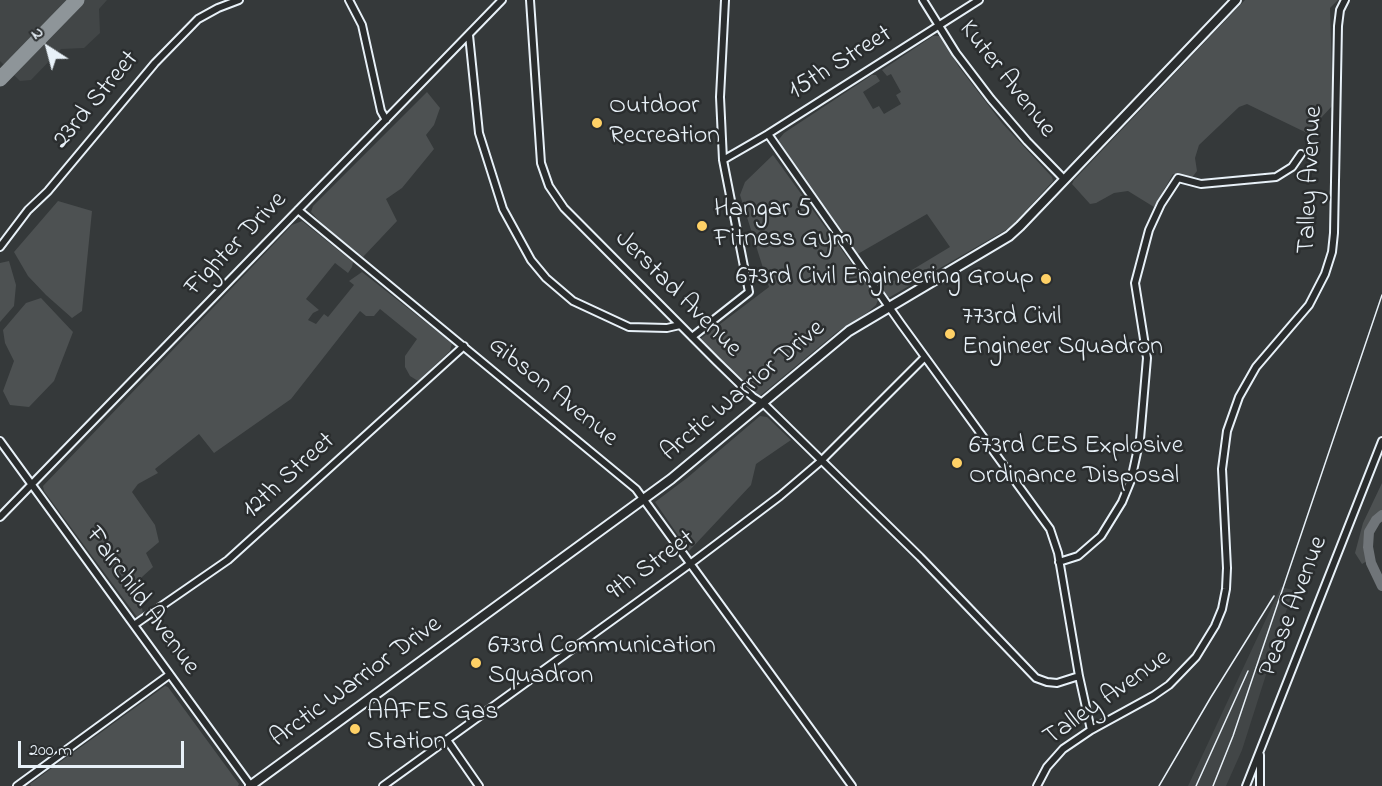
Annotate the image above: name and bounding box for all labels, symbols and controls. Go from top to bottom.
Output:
street label: Kuter Avenue [951,15,1061,145]
north arrow [18,18,78,78]
street label: 15th Street [783,20,899,108]
text: N [26,21,49,46]
street label: 23rd Street [47,46,147,156]
place label: Outdoor Recreation [609,92,720,154]
street label: Talley Avenue [1293,105,1331,255]
marker: Outdoor Recreation [590,116,604,130]
street label: Fighter Drive [179,186,295,304]
place label: Hangar 5 Fitness Gym [714,195,853,256]
marker: Hangar 5 Fitness Gym [695,219,709,233]
street label: Jerstad Avenue [607,225,747,365]
place label: 673rd Civil Engineering Group [736,263,1034,295]
marker: 673rd Civil Engineering Group [1039,272,1053,286]
place label: 773rd Civil Engineer Squadron [962,303,1163,364]
street label: Arctic Warrior Drive [656,314,832,470]
marker: 773rd Civil Engineer Squadron [943,327,957,341]
street label: Gibson Avenue [481,331,623,455]
street label: 12th Street [237,427,343,527]
place label: 673rd CES Explosive Ordinance Disposal [969,432,1183,494]
marker: 673rd CES Explosive Ordinance Disposal [950,456,964,470]
street label: Fairchild Avenue [77,522,205,682]
street label: 9th Street [602,525,702,609]
street label: Pease Avenue [1254,532,1336,682]
street label: Arctic Warrior Drive [265,610,449,756]
place label: 673rd Communication Squadron [488,632,716,694]
street label: Talley Avenue [1038,644,1178,754]
marker: 673rd Communication Squadron [469,656,483,670]
place label: AAFES Gas Station [367,698,498,760]
marker: AAFES Gas Station [348,722,362,736]
scale bar [21,729,188,767]
text: 200 m [29,738,72,764]

